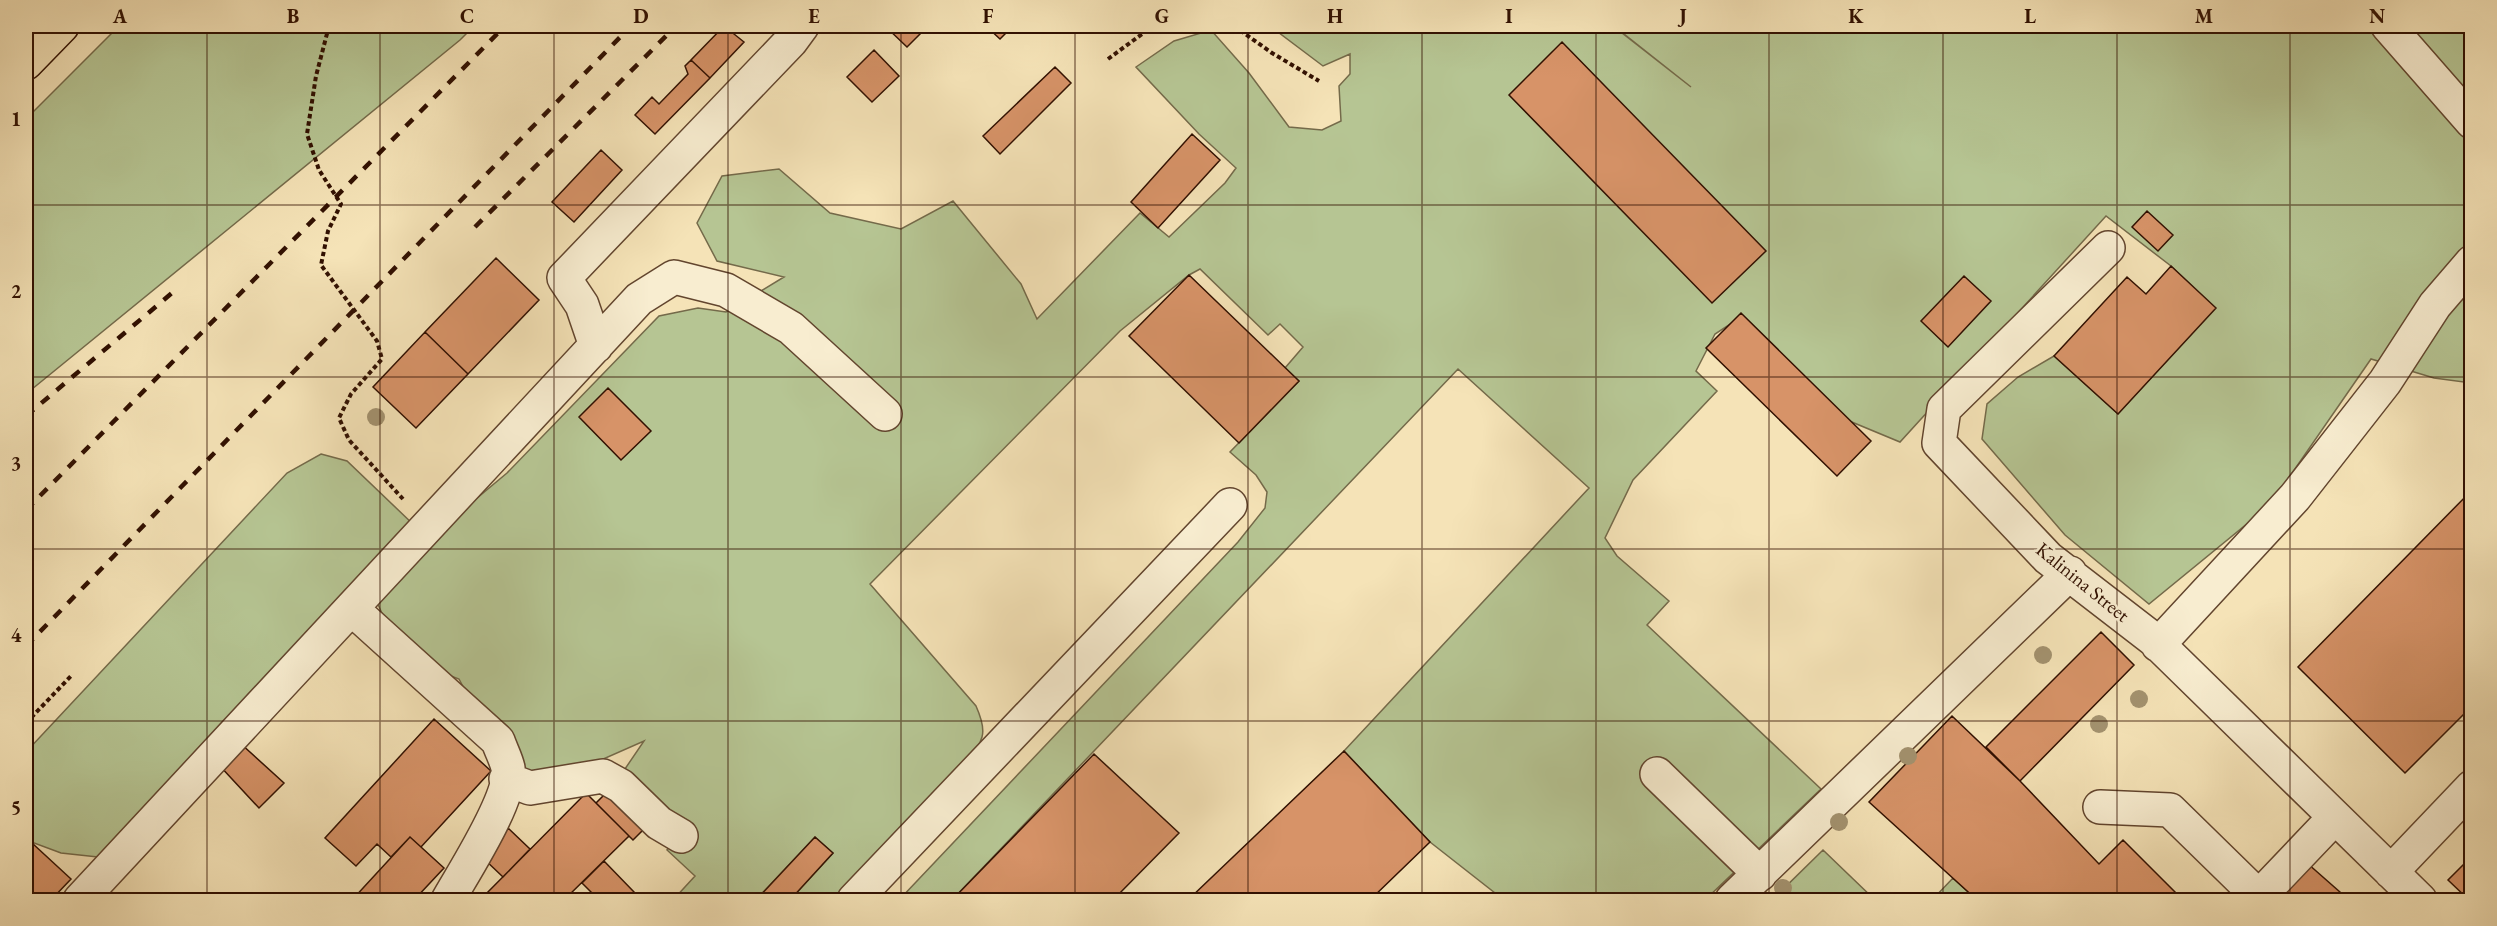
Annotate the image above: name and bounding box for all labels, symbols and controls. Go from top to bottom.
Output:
text: A [112,3,128,29]
text: B [287,3,299,29]
text: C [460,3,474,29]
text: D [633,3,649,29]
text: E [808,3,820,29]
text: F [983,3,994,29]
text: G [1155,3,1169,29]
text: H [1327,3,1343,29]
text: I [1505,3,1513,29]
text: J [1677,3,1687,29]
text: K [1848,3,1864,29]
text: L [2024,3,2036,29]
text: M [2195,3,2213,29]
text: N [2369,3,2385,29]
text: 1 [11,106,21,132]
text: 2 [11,278,22,304]
text: 3 [11,450,21,476]
street label: Kalinina Street [2031,536,2136,628]
text: 4 [11,622,22,648]
text: 5 [11,794,21,820]

